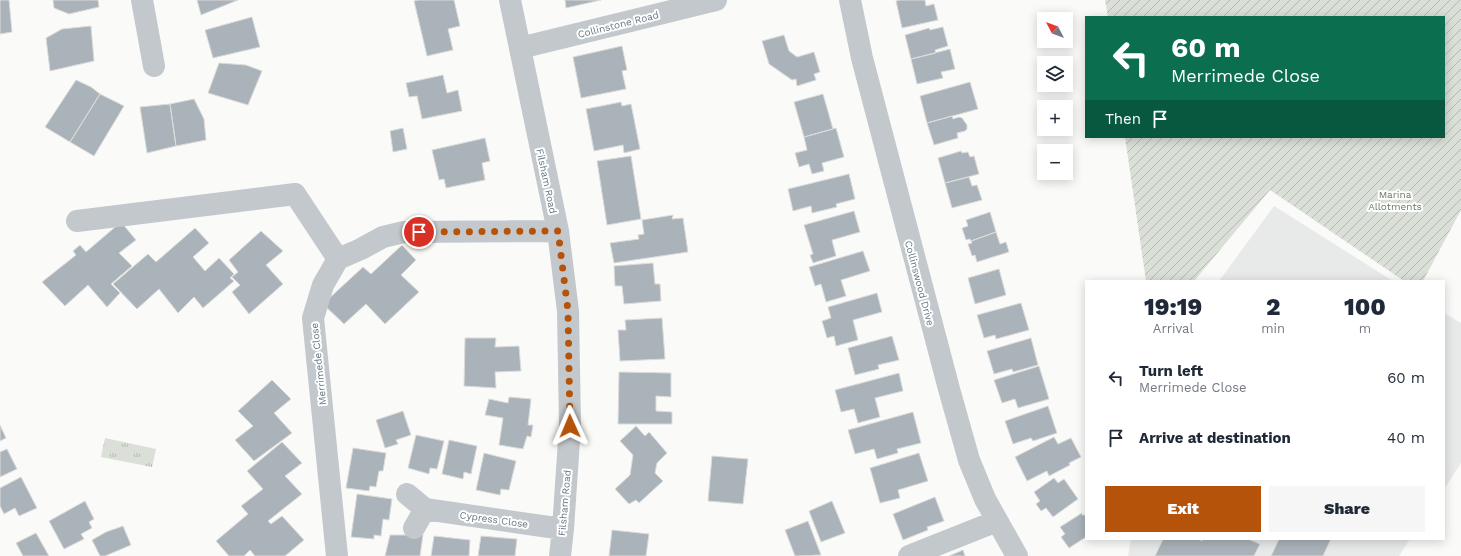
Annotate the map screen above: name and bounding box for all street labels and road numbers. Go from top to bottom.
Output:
street label: Collinstone Road [576,9,660,40]
street label: Filsham Road [534,148,559,215]
street label: Collinswood Drive [903,239,936,327]
street label: Merrimede Close [309,322,328,406]
street label: Filsham Road [556,470,573,537]
street label: Cypress Close [459,509,529,530]

